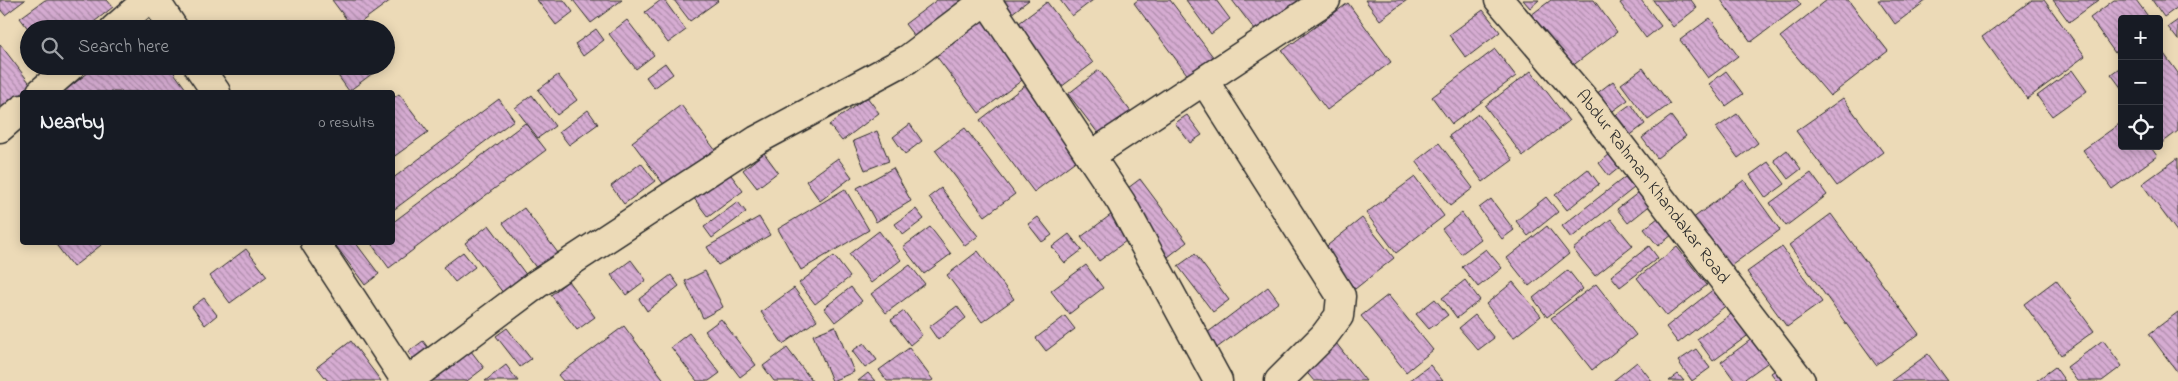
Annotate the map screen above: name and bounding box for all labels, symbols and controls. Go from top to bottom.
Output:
map controls [2118,15,2163,150]
button: + [2118,15,2163,60]
search box [20,20,395,75]
icon: search [38,34,66,62]
text: Search here [78,34,169,61]
button: − [2118,60,2163,105]
street label: Abdur Rahman Khandakar Road [1569,84,1735,290]
button: locate [2118,105,2163,150]
text: Nearby [40,108,104,138]
text: 0 results [319,111,375,135]

